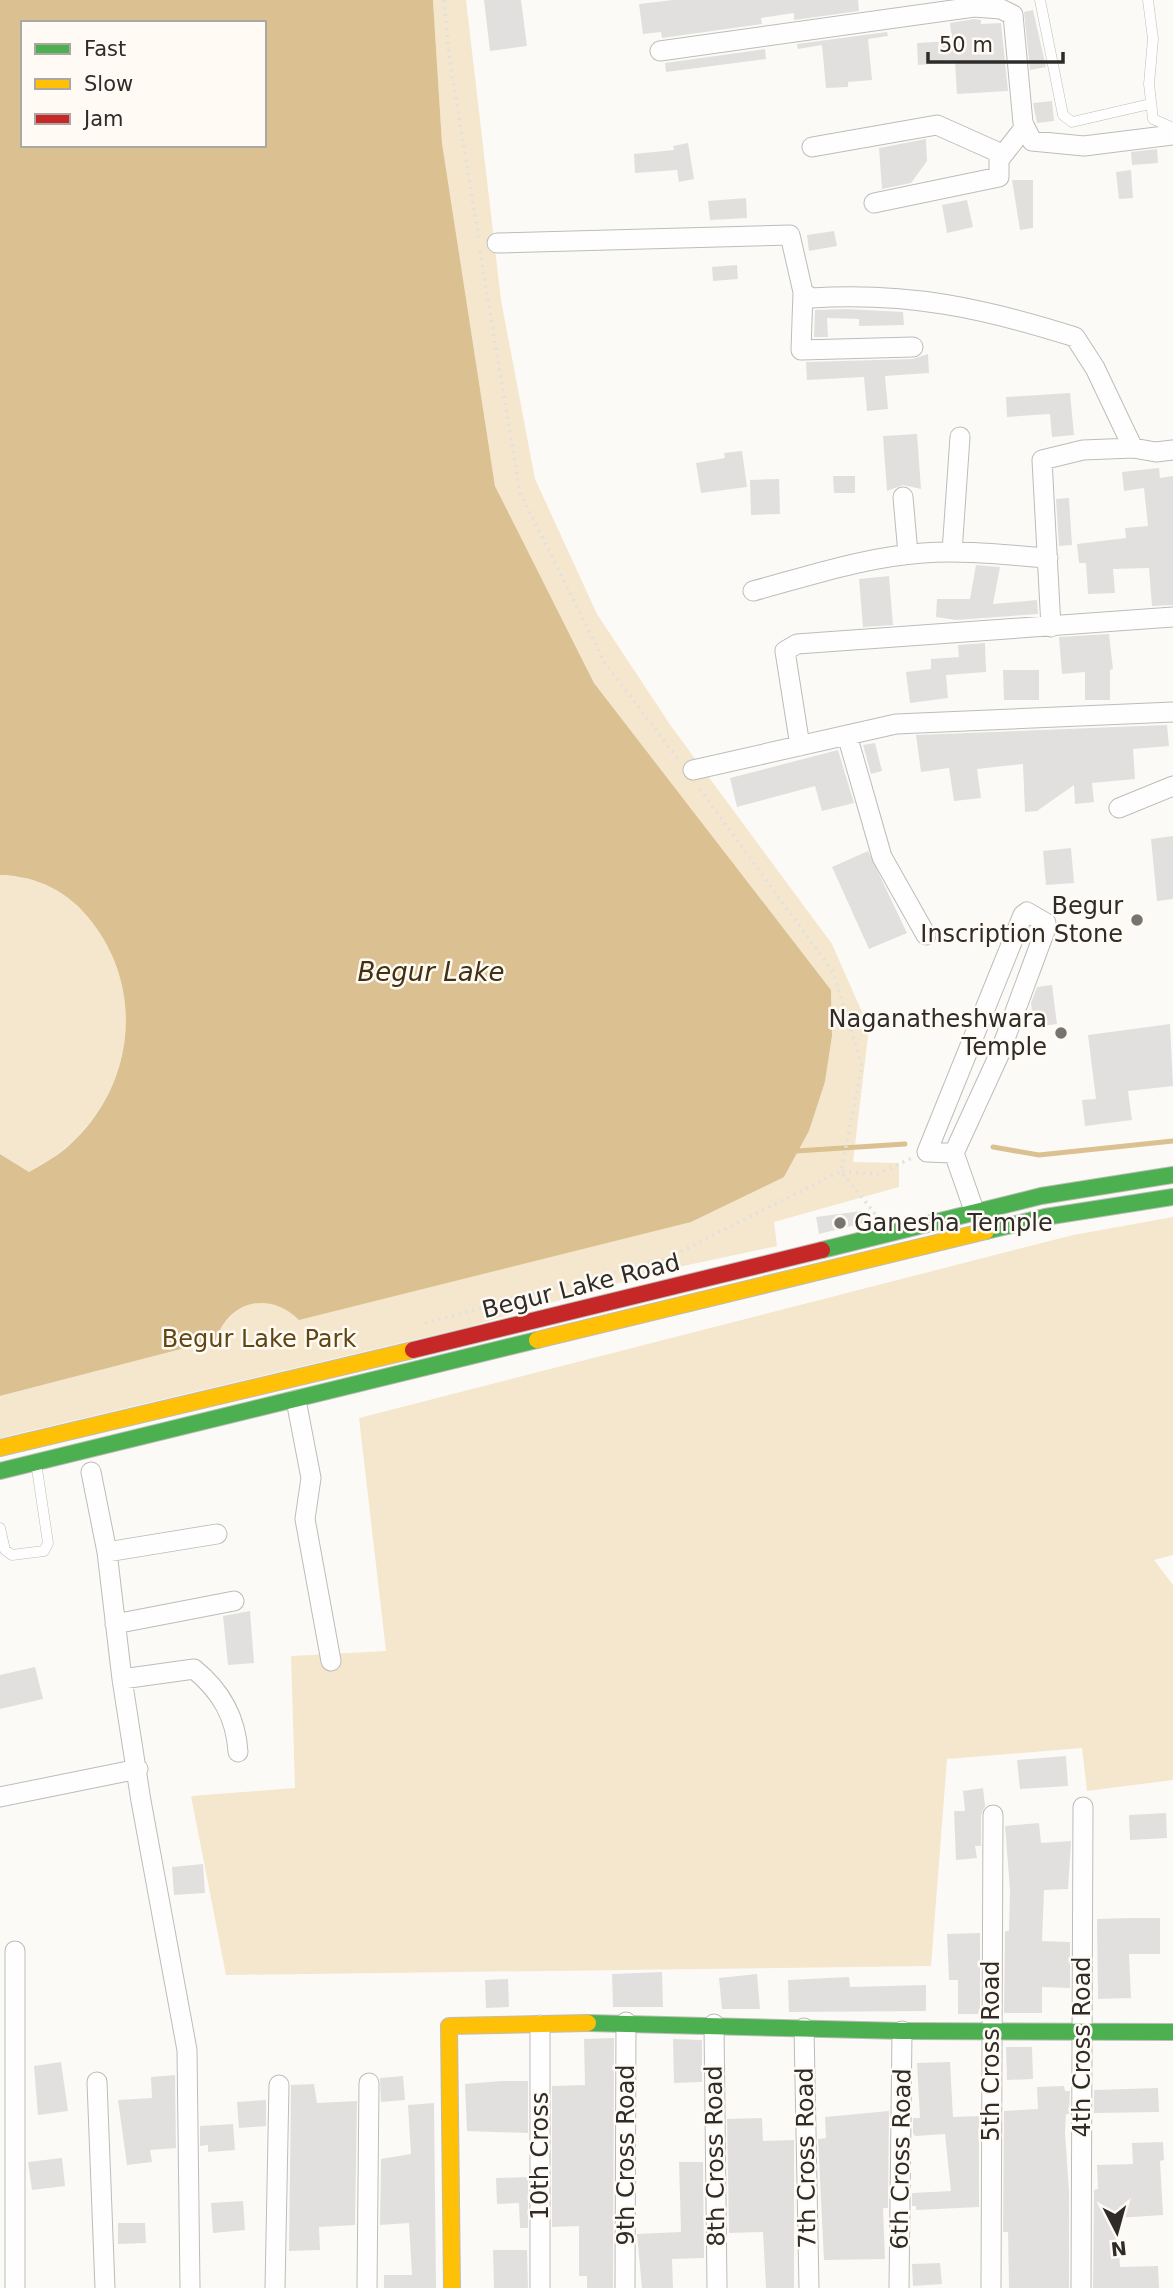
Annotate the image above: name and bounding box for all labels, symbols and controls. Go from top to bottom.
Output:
legend [21,21,266,147]
scale bar [928,21,1063,65]
text: 50 m [939,33,993,57]
text: Fast [84,37,126,61]
text: Slow [84,72,133,96]
text: Jam [82,107,124,131]
place label: Begur Inscription Stone [920,892,1123,948]
marker: Begur Inscription Stone [1129,912,1145,928]
water label: Begur Lake [357,957,505,987]
place label: Naganatheshwara Temple [828,1005,1047,1061]
marker: Naganatheshwara Temple [1053,1025,1069,1041]
place label: Ganesha Temple [854,1209,1053,1237]
marker: Ganesha Temple [832,1215,848,1231]
street label: Begur Lake Road [479,1248,683,1324]
park label: Begur Lake Park [162,1325,356,1353]
street label: 4th Cross Road [1068,1956,1096,2138]
street label: 5th Cross Road [977,1960,1005,2142]
street label: 9th Cross Road [612,2064,640,2246]
street label: 8th Cross Road [699,2065,731,2247]
street label: 7th Cross Road [790,2067,822,2249]
street label: 6th Cross Road [885,2068,917,2250]
street label: 10th Cross [526,2092,554,2220]
north arrow [1082,2197,1152,2267]
text: N [1110,2237,1128,2261]

